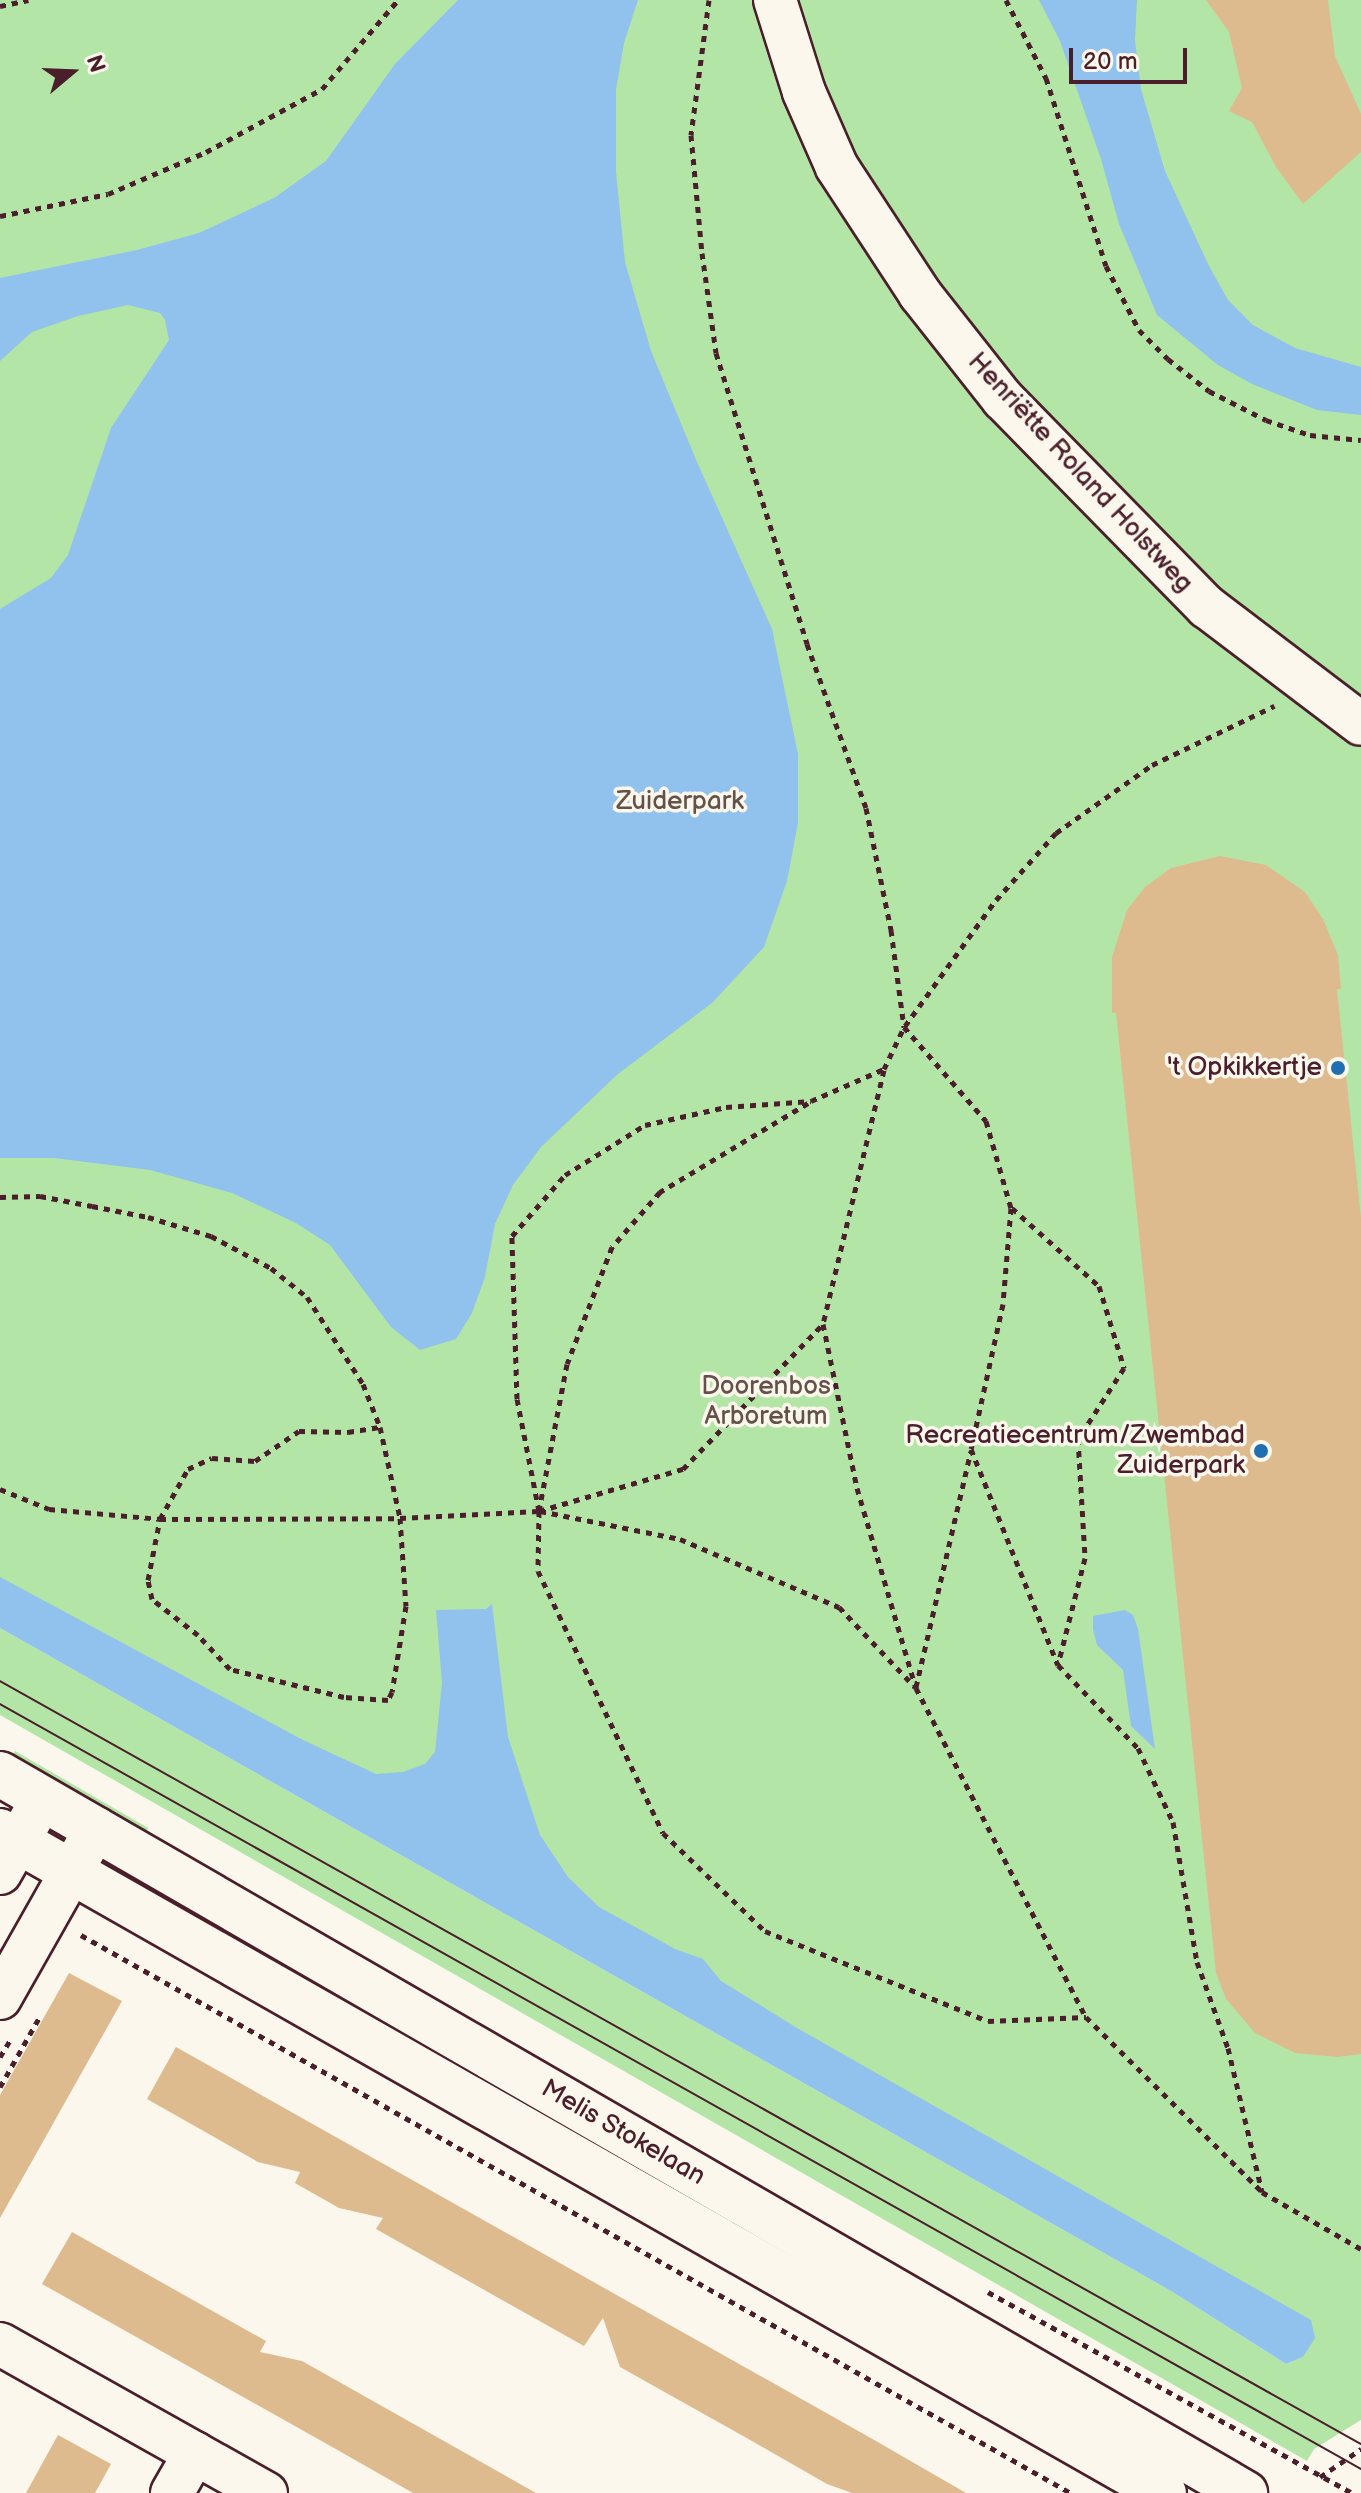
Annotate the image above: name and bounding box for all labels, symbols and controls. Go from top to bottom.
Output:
north arrow [32,32,112,112]
scale bar [1073,32,1191,82]
text: 20 m [1083,47,1138,76]
text: N [80,52,111,76]
street label: Henriëtte Roland Holstweg [961,347,1199,599]
park label: Zuiderpark [616,786,744,818]
place label: 't Opkikkertje [1167,1052,1322,1084]
marker: 't Opkikkertje [1329,1059,1347,1077]
park label: Doorenbos Arboretum [701,1371,831,1432]
place label: Recreatiecentrum/Zwembad Zuiderpark [905,1420,1245,1482]
marker: Recreatiecentrum/Zwembad Zuiderpark [1252,1442,1270,1460]
street label: Melis Stokelaan [535,2073,711,2193]

